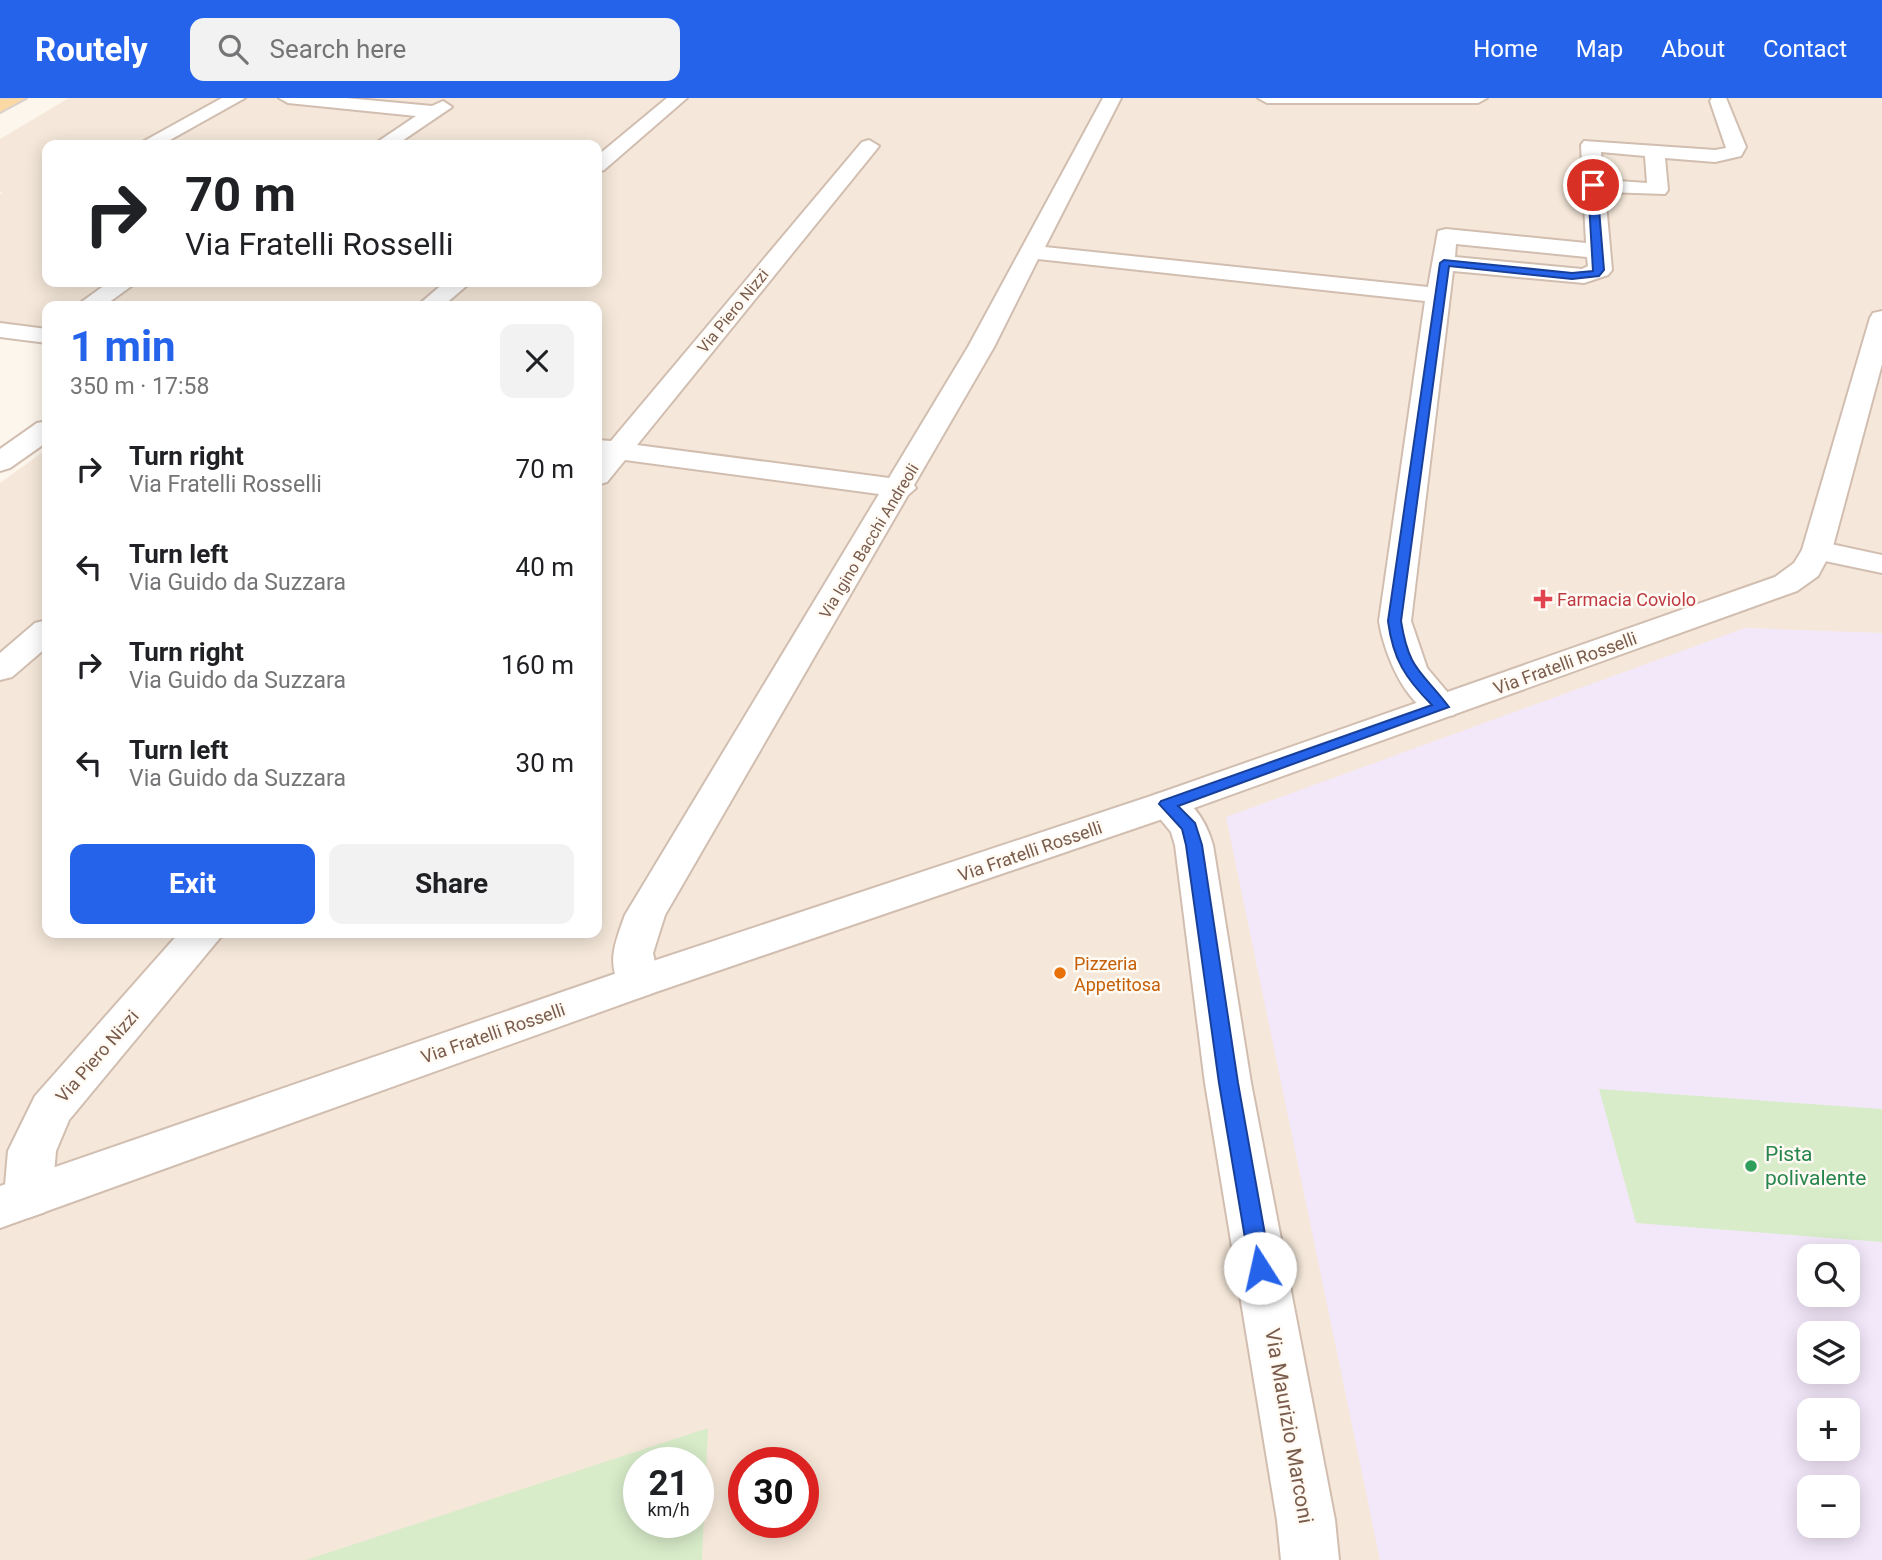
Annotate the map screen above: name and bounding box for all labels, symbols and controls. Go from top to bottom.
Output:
search box [190,18,680,81]
text: Routely [35,30,148,69]
icon: search [214,30,252,68]
text: Search here [270,34,406,64]
text: Home [1473,35,1538,63]
text: Map [1576,35,1623,63]
text: About [1661,35,1725,63]
text: Contact [1763,35,1847,63]
pin [1563,155,1623,215]
text: 70 m [185,166,296,223]
icon: arrive [1574,166,1612,204]
icon: right [70,168,161,259]
text: Via Fratelli Rosselli [185,225,453,263]
street label: Via Piero Nizzi [693,265,773,357]
text: 1 min [70,322,176,371]
button: close [500,324,574,398]
text: 350 m · 17:58 [70,373,209,400]
text: Turn right [129,441,244,471]
icon: right [70,450,108,488]
text: 70 m [516,454,574,484]
street label: Via Igino Bacchi Andreoli [815,460,923,622]
text: Via Fratelli Rosselli [129,471,322,498]
text: Turn left [129,539,228,569]
icon: left [70,548,108,586]
text: 40 m [516,552,574,582]
text: Via Guido da Suzzara [129,569,346,596]
place label: Farmacia Coviolo [1557,589,1696,610]
marker: Farmacia Coviolo [1535,591,1551,607]
street label: Via Fratelli Rosselli [1490,627,1640,699]
text: Turn right [129,637,244,667]
icon: right [70,646,108,684]
text: 160 m [501,650,574,680]
text: Via Guido da Suzzara [129,667,346,694]
text: Turn left [129,735,228,765]
icon: left [70,744,108,782]
text: 30 m [516,748,574,778]
text: Via Guido da Suzzara [129,765,346,792]
street label: Via Fratelli Rosselli [955,816,1105,886]
button: Exit [70,844,315,924]
button: Share [329,844,574,924]
place label: Pizzeria Appetitosa [1074,953,1161,995]
marker: Pizzeria Appetitosa [1052,965,1068,981]
street label: Via Fratelli Rosselli [418,998,568,1068]
street label: Via Piero Nizzi [51,1006,143,1106]
place label: Pista polivalente [1765,1142,1866,1190]
marker: Pista polivalente [1743,1158,1759,1174]
position arrow [1223,1231,1297,1305]
map controls [1797,1244,1860,1538]
button: search [1797,1244,1860,1307]
button: layers [1797,1321,1860,1384]
street label: Via Maurizio Marconi [1260,1327,1318,1525]
button: + [1797,1398,1860,1461]
speed limit sign: 30 [728,1447,819,1538]
text: 21 [648,1463,689,1504]
button: − [1797,1475,1860,1538]
text: km/h [647,1499,690,1520]

